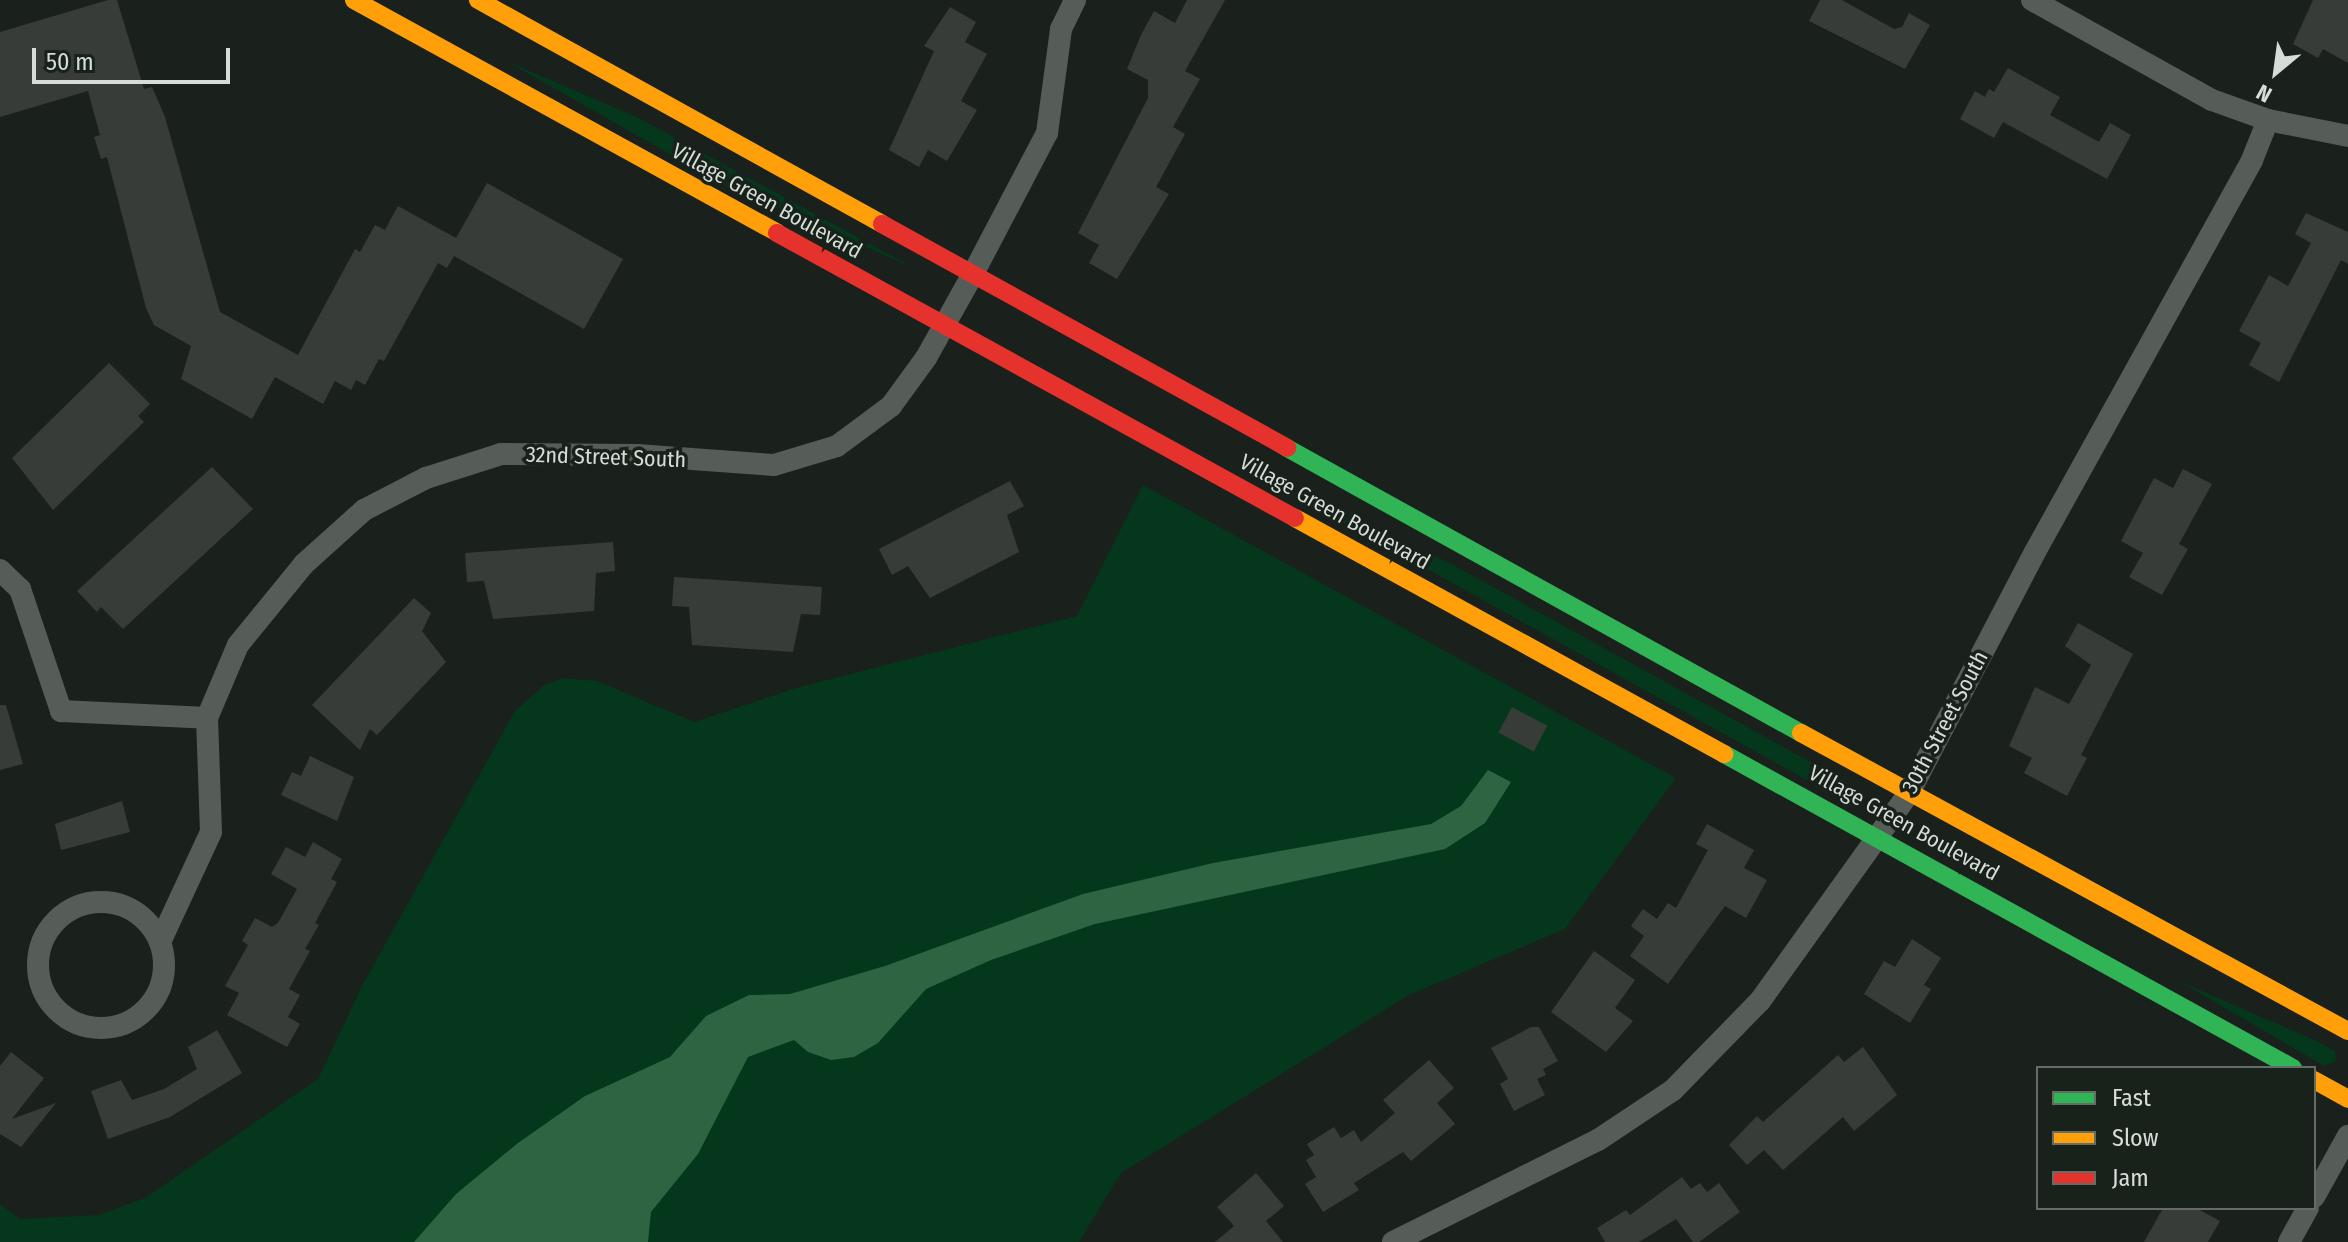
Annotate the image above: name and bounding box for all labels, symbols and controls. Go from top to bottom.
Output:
scale bar [36,32,234,82]
north arrow [2236,32,2316,112]
text: 50 m [46,48,94,76]
text: N [2252,78,2276,108]
street label: Village Green Boulevard [667,138,867,264]
street label: 32nd Street South [526,441,686,473]
street label: Village Green Boulevard [1235,449,1435,575]
street label: 30th Street South [1896,646,1994,798]
street label: Village Green Boulevard [1804,760,2004,886]
legend [2036,1066,2316,1210]
text: Fast [2112,1084,2151,1112]
text: Slow [2112,1124,2158,1152]
text: Jam [2112,1164,2149,1192]

